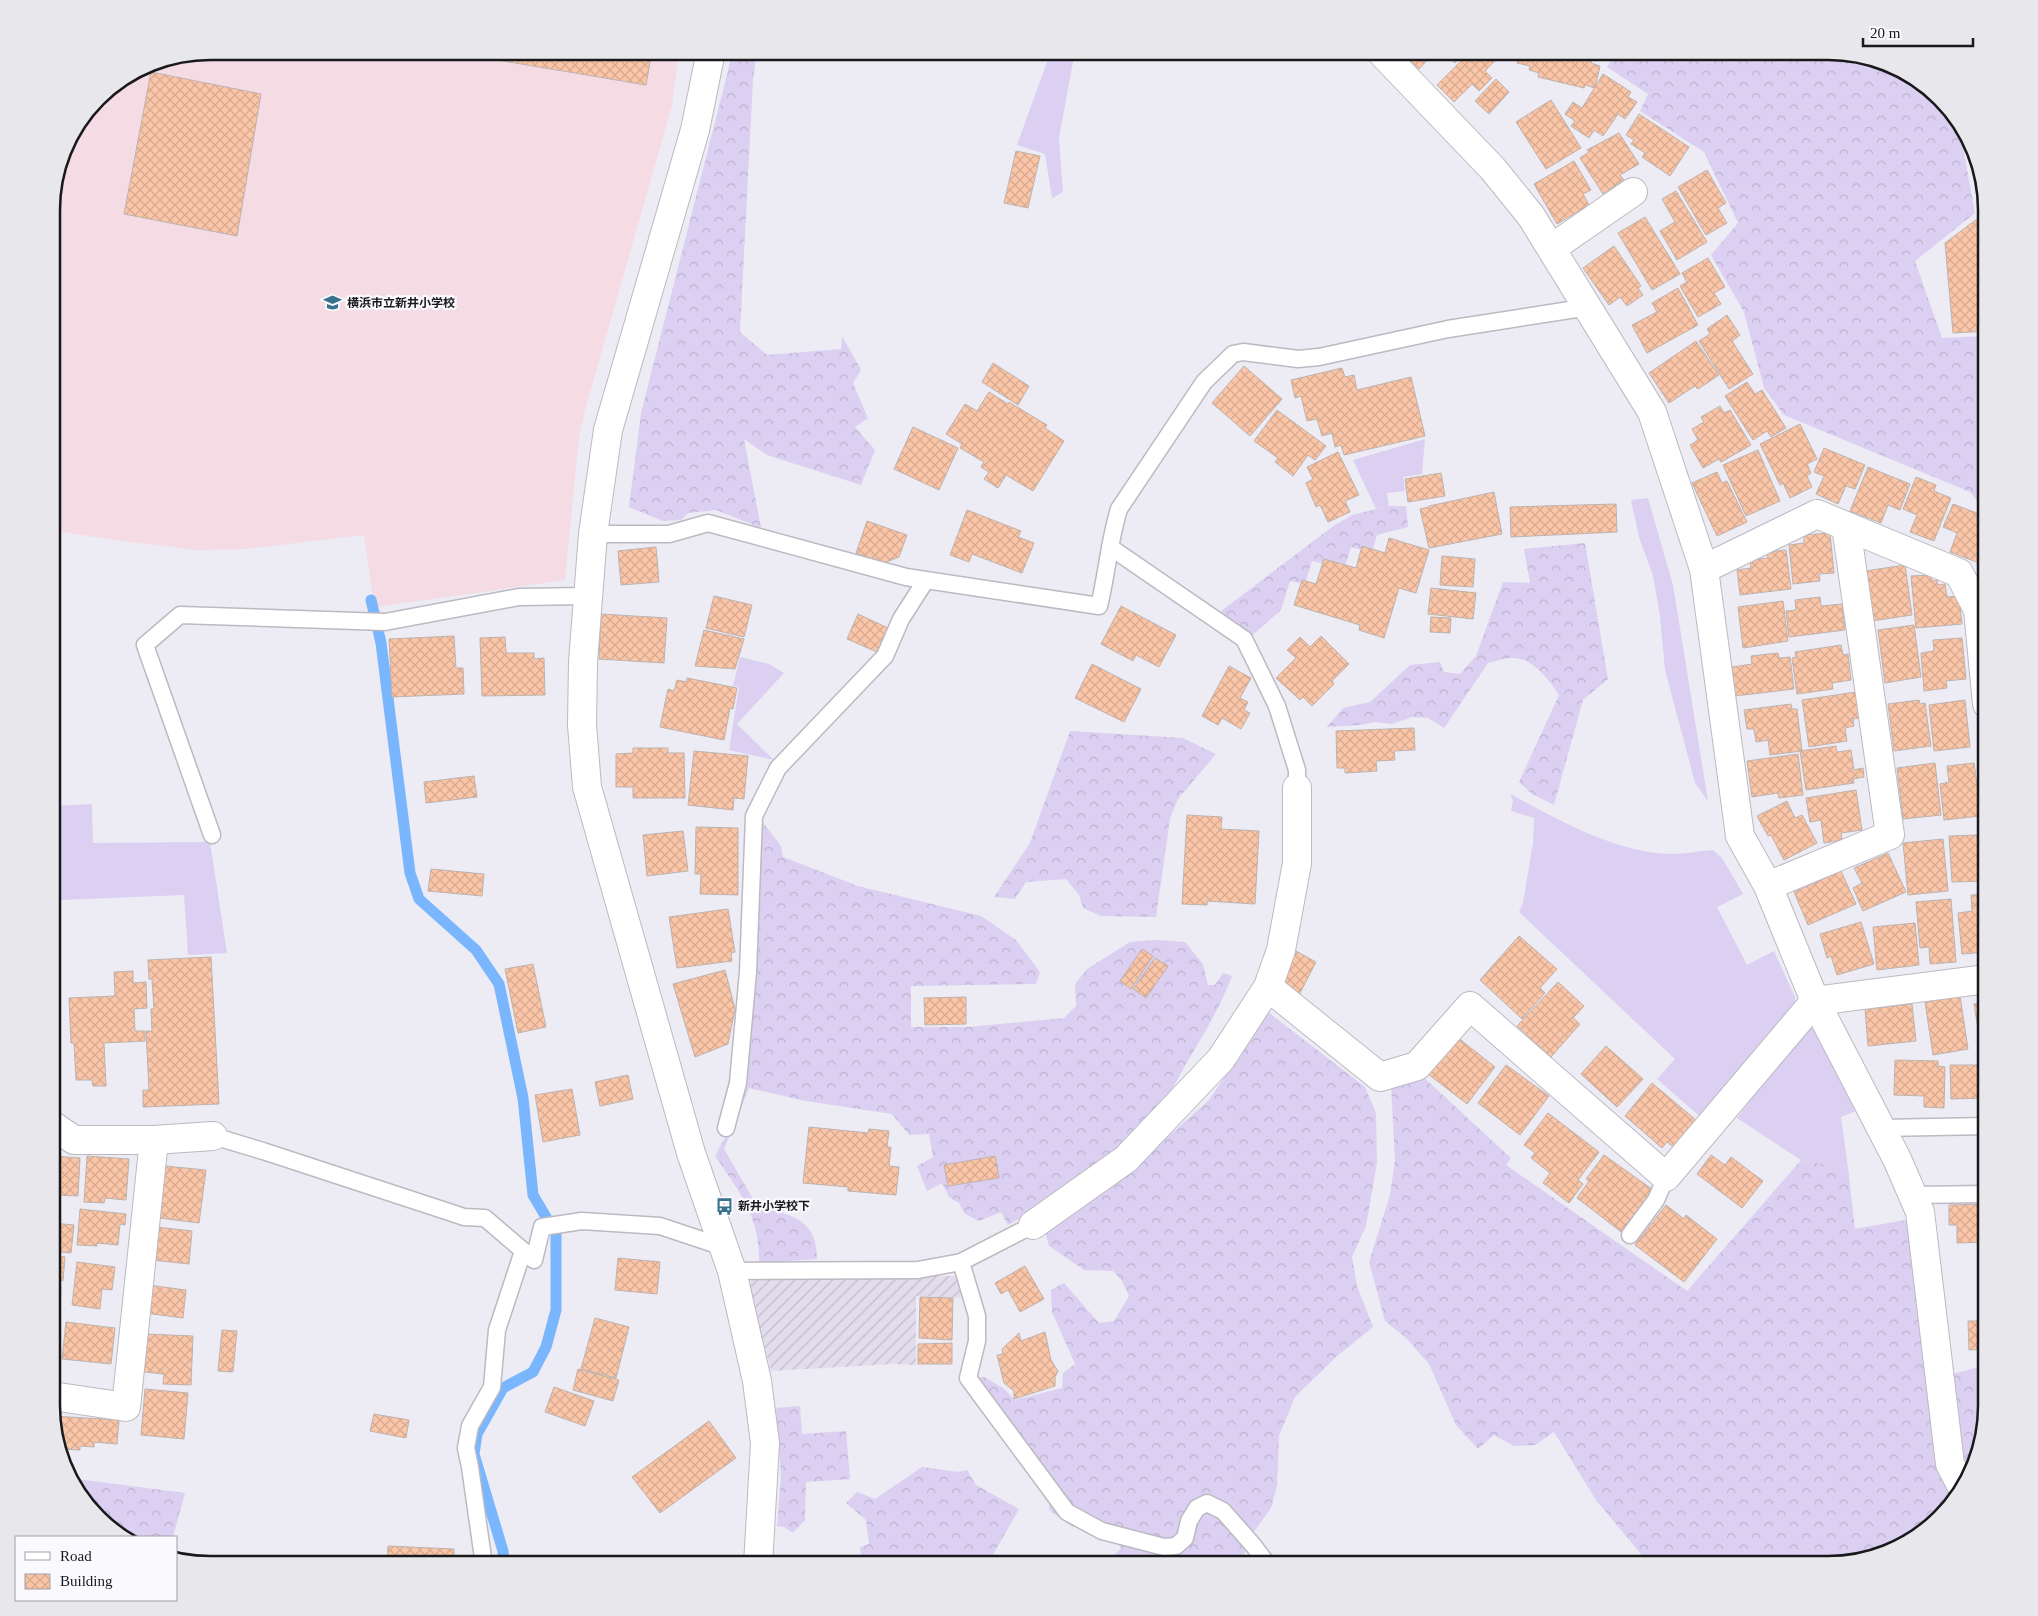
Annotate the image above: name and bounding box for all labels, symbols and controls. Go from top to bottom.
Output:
scale bar [1863,15,1973,47]
text: 20 m [1870,25,1901,41]
school or university icon: 横浜市立新井小学校 [323,293,343,313]
place label: 横浜市立新井小学校 [347,296,455,310]
bus stop icon: 新井小学校下 [714,1196,734,1216]
place label: 新井小学校下 [738,1199,810,1213]
legend [15,1536,178,1601]
text: Road [60,1548,92,1564]
text: Building [60,1573,113,1589]

